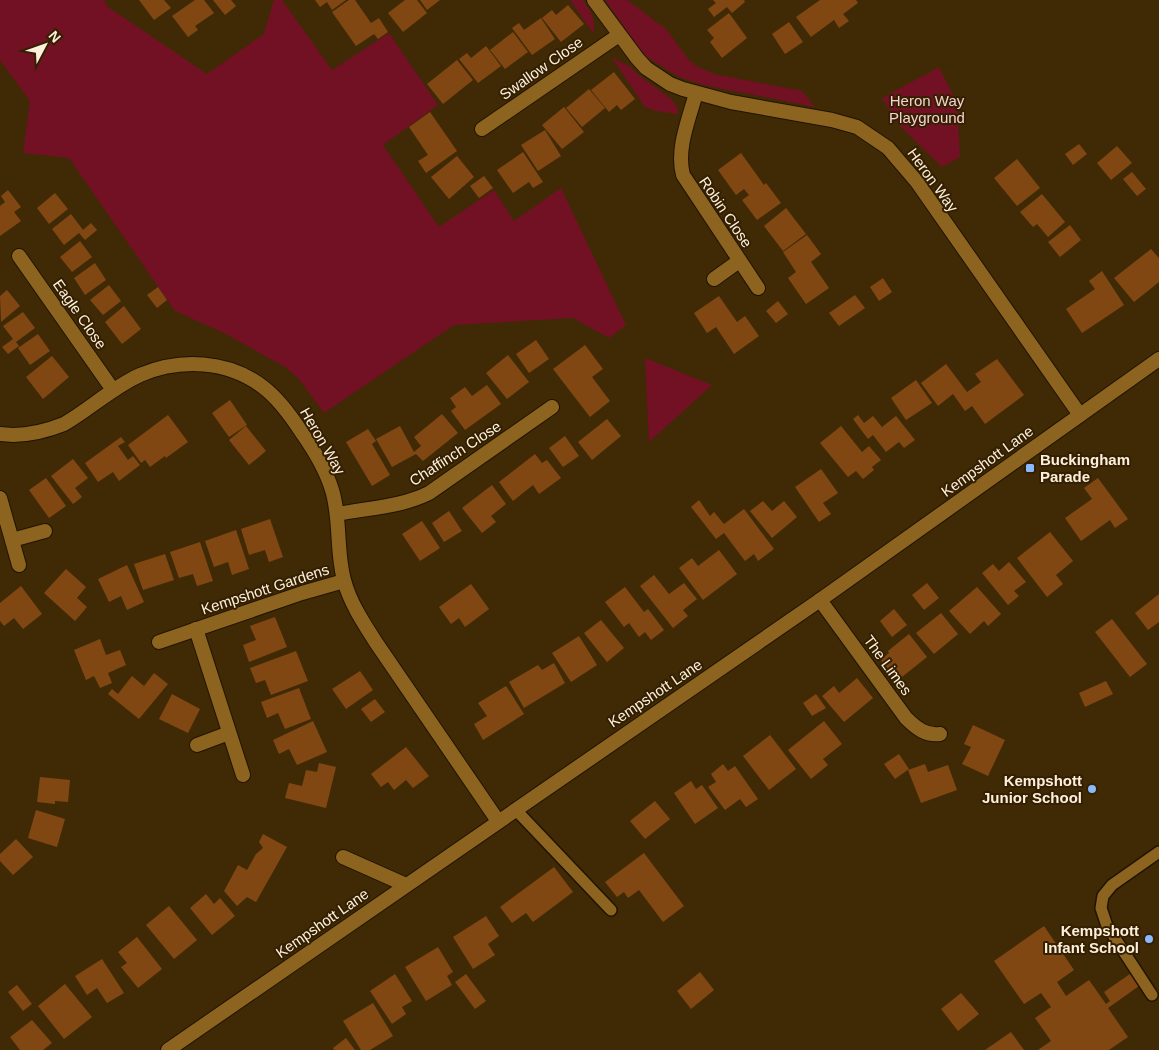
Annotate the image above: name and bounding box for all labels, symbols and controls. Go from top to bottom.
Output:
north arrow [20,20,70,70]
text: N [45,27,64,46]
street label: Swallow Close [496,33,586,103]
park label: Heron Way Playground [889,92,965,126]
street label: Heron Way [904,145,962,216]
street label: Robin Close [696,173,756,251]
street label: Eagle Close [50,276,110,352]
street label: Heron Way [297,405,349,478]
street label: Chaffinch Close [406,417,504,489]
street label: Kempshott Lane [938,422,1036,500]
place label: Buckingham Parade [1040,451,1130,485]
marker: Buckingham Parade [1024,462,1036,474]
street label: Kempshott Gardens [199,560,331,618]
street label: The Limes [861,632,915,698]
street label: Kempshott Lane [605,655,705,731]
place label: Kempshott Junior School [982,772,1082,806]
marker: Kempshott Junior School [1086,783,1098,795]
street label: Kempshott Lane [272,885,372,961]
place label: Kempshott Infant School [1044,922,1139,956]
marker: Kempshott Infant School [1143,933,1155,945]

